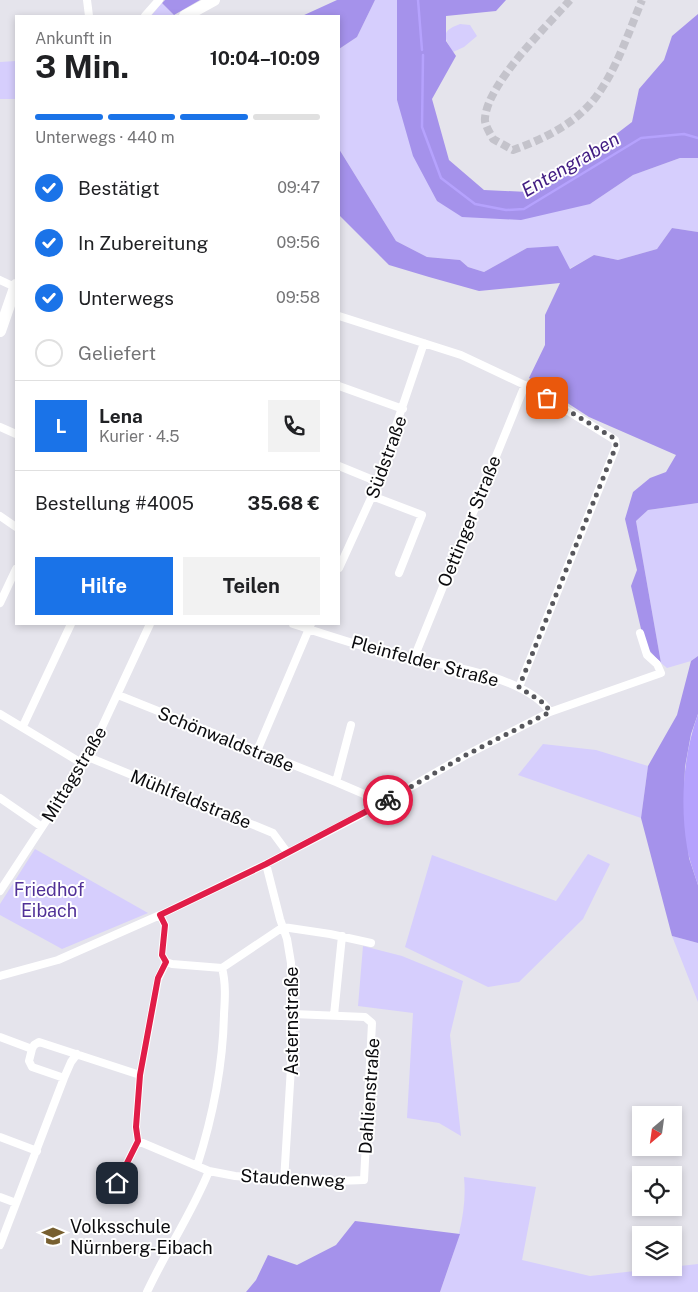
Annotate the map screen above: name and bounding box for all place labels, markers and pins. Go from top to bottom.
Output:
pin [526,377,568,419]
pin [96,1162,138,1204]
place label: Volksschule Nürnberg-Eibach [70,1216,213,1258]
school or university icon: Volksschule Nürnberg-Eibach [40,1223,66,1249]

